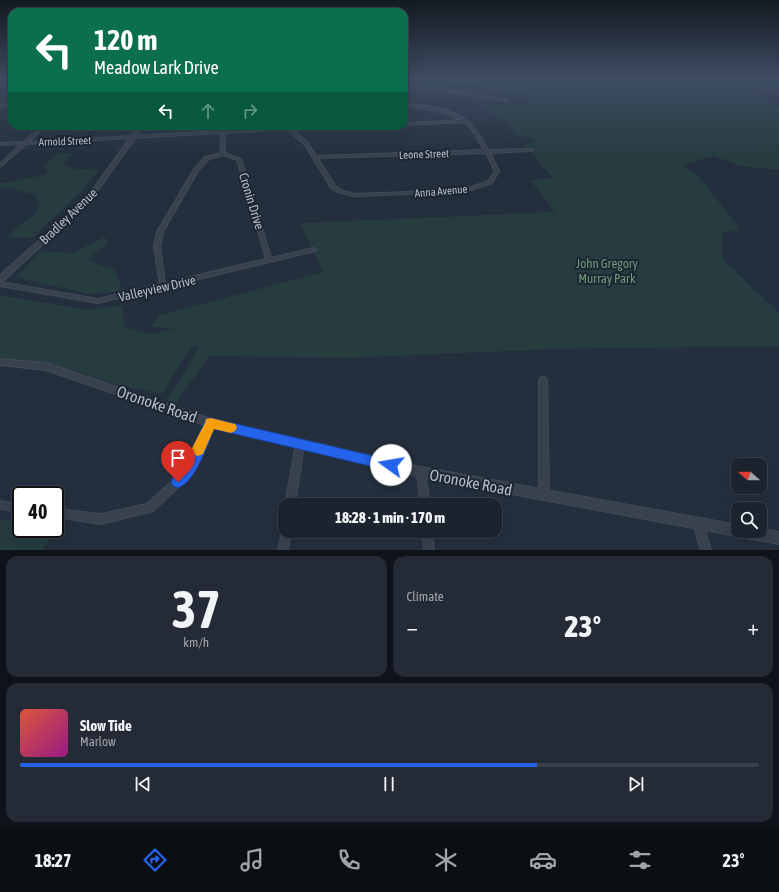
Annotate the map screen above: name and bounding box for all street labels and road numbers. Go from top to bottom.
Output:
street label: Arnold Street [38,134,92,148]
street label: Leone Street [399,147,449,161]
street label: Cronin Drive [236,171,267,231]
street label: Anna Avenue [414,183,468,199]
street label: Bradley Avenue [36,185,100,248]
street label: Valleyview Drive [117,272,197,305]
street label: Oronoke Road [115,382,199,426]
street label: Oronoke Road [428,465,514,499]

